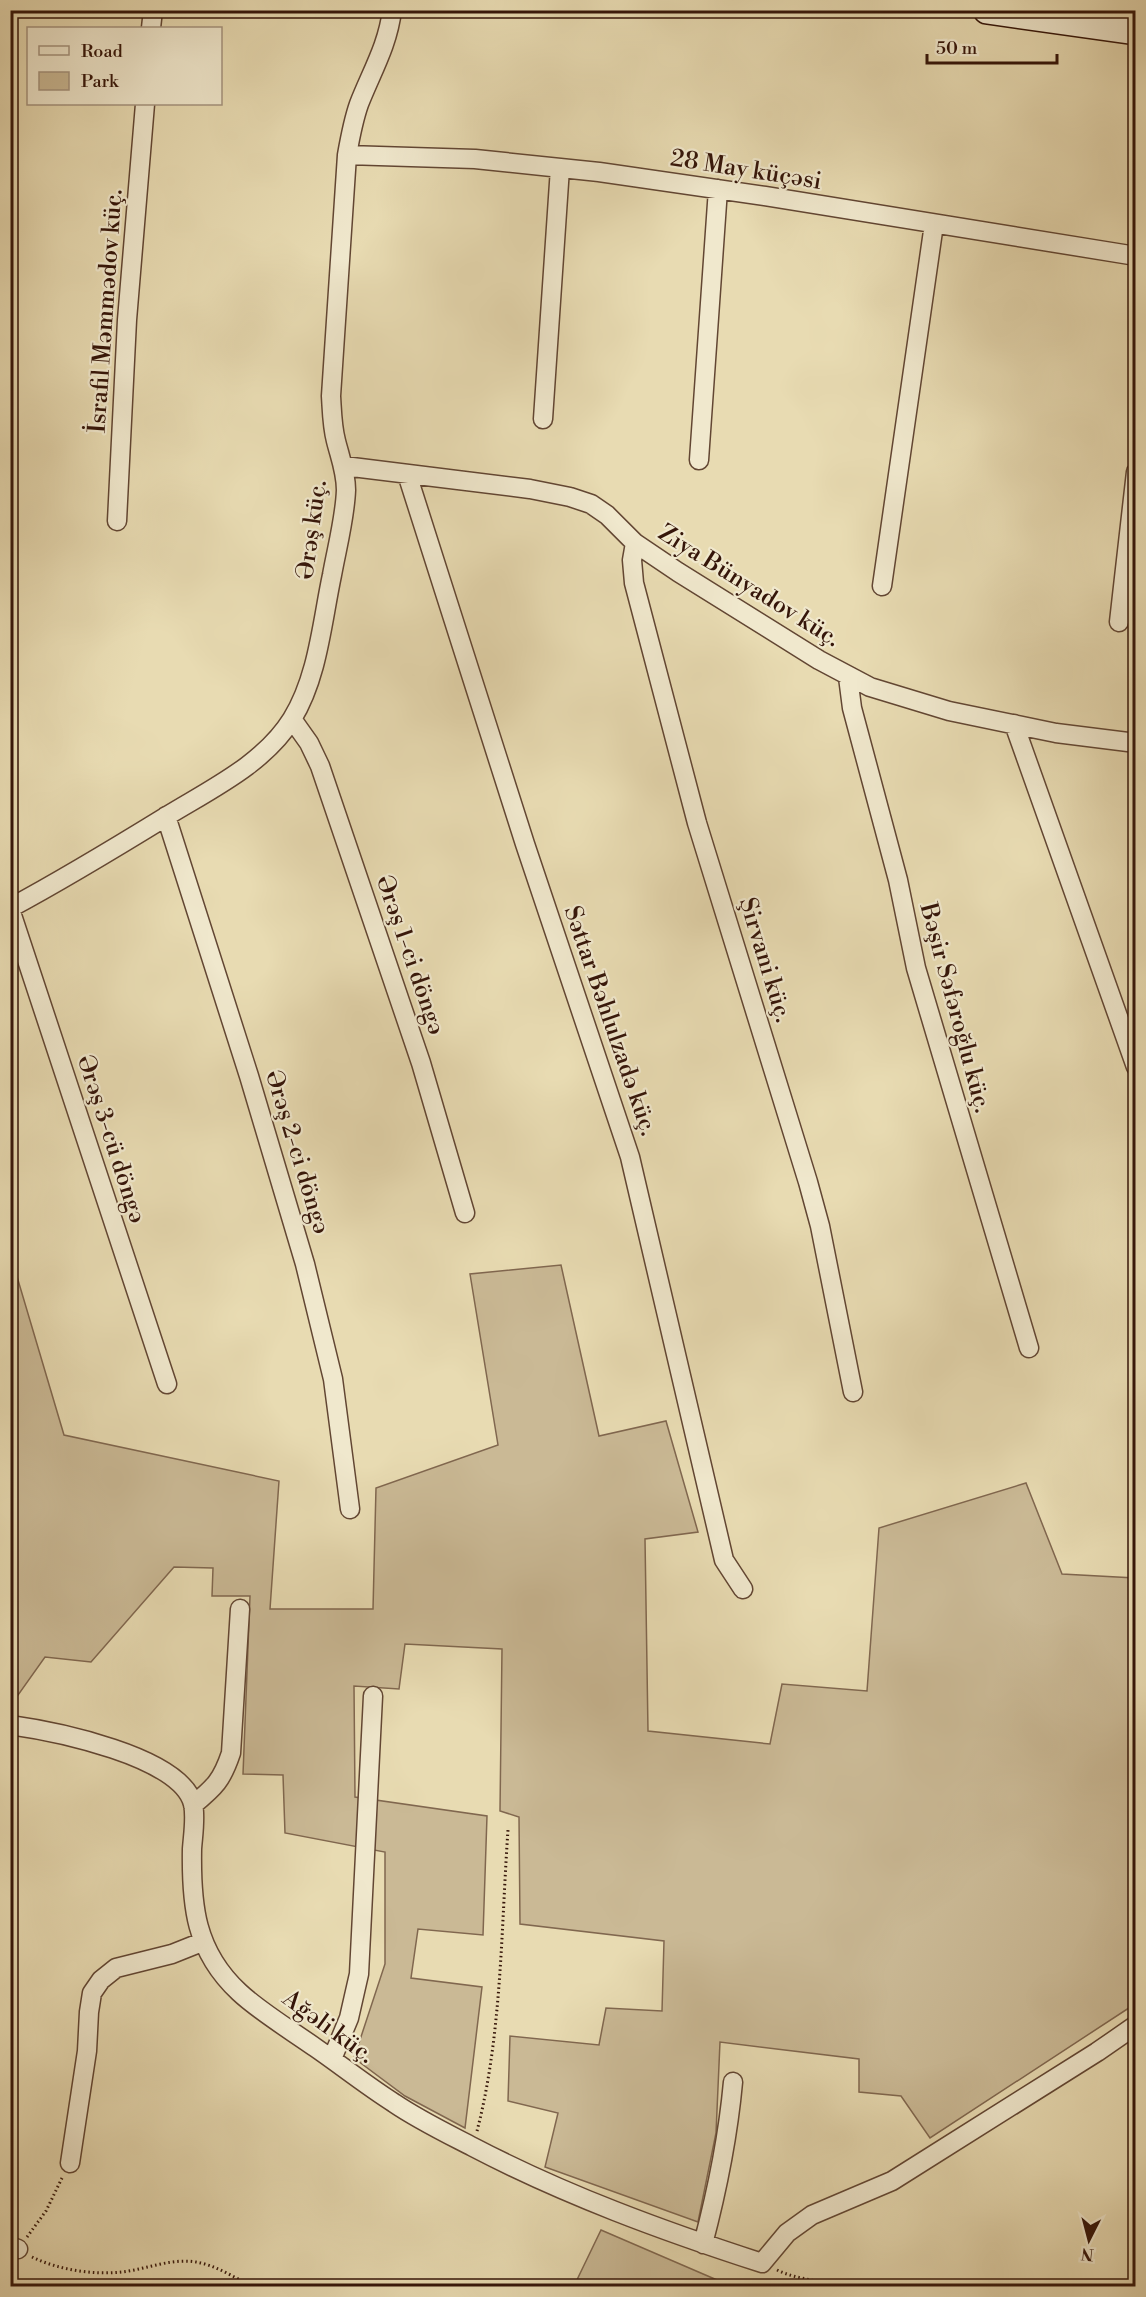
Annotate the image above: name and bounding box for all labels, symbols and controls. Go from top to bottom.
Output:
legend [27,27,222,105]
scale bar [927,27,1058,65]
text: 50 m [936,37,978,60]
text: Road [81,40,124,63]
text: Park [81,70,120,93]
street label: 28 May küçəsi [668,143,824,197]
street label: İsrafil Məmmədov küç. [82,188,129,434]
street label: Ərəş küç. [290,478,334,582]
street label: Ziya Bünyadov küç. [653,518,845,654]
street label: Ərəş 1-ci döngə [369,871,451,1039]
street label: Şirvani küç. [732,894,798,1026]
street label: Bəşir Səfəroğlu küç. [912,899,997,1116]
street label: Səttar Bəhlulzadə küç. [557,902,663,1140]
street label: Ərəş 3-cü döngə [70,1051,152,1227]
street label: Ərəş 2-ci döngə [258,1066,336,1238]
street label: Ağəli küç. [275,1983,380,2070]
north arrow [1059,2210,1119,2270]
text: N [1080,2243,1095,2265]

